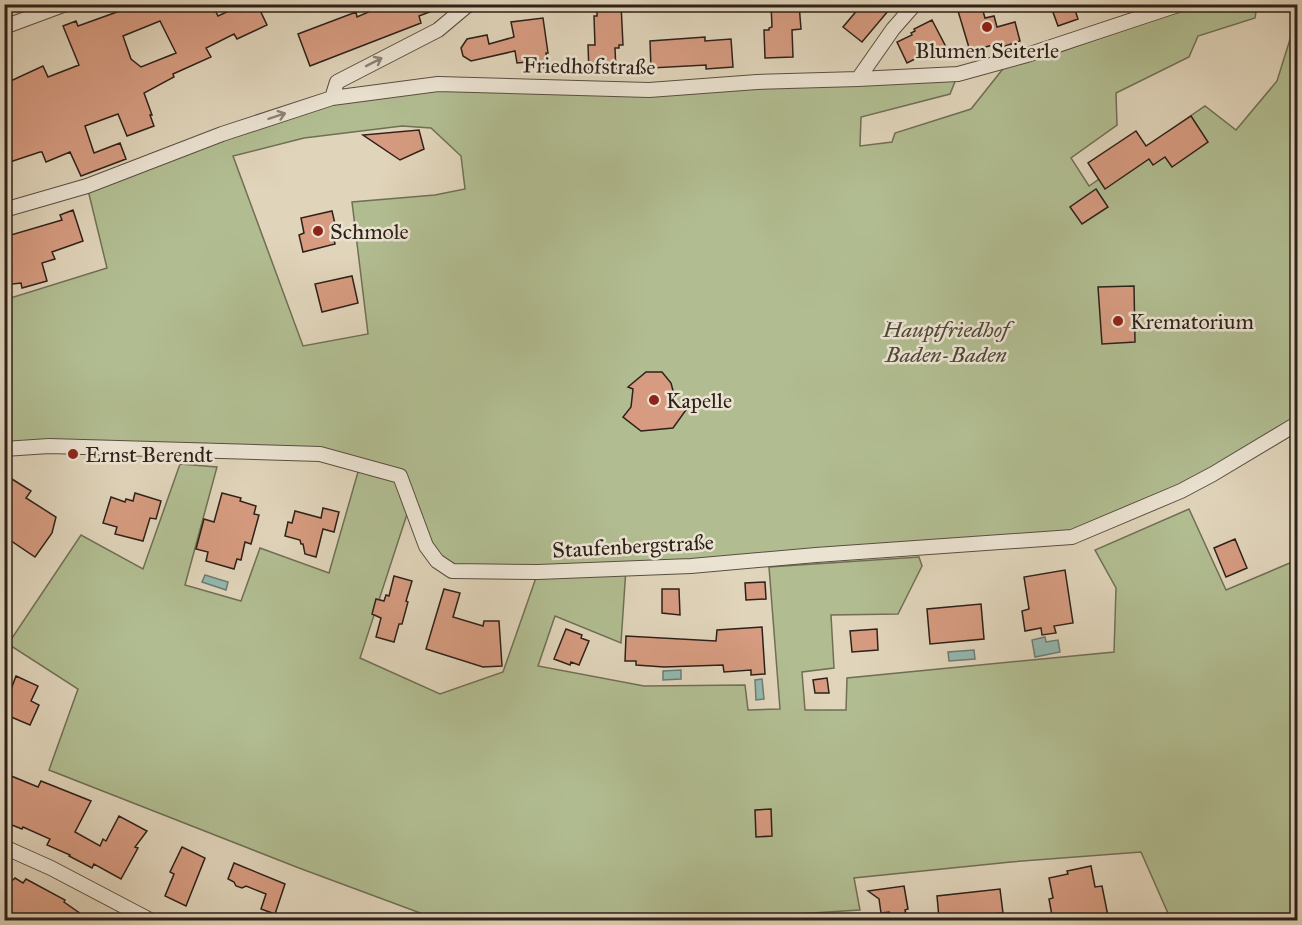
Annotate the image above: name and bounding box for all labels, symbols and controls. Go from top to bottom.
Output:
marker: Blumen Seiterle [980,20,994,34]
place label: Blumen Seiterle [915,37,1059,64]
street label: Friedhofstraße [522,51,656,81]
one-way arrow [364,56,382,67]
one-way arrow [267,109,286,120]
place label: Schmole [330,218,409,245]
marker: Schmole [311,224,325,238]
place label: Krematorium [1130,308,1254,335]
marker: Krematorium [1111,314,1125,328]
park label: Hauptfriedhof Baden-Baden [882,316,1015,368]
place label: Kapelle [666,387,732,414]
marker: Kapelle [647,393,661,407]
place label: Ernst Berendt [85,441,213,468]
marker: Ernst Berendt [66,447,80,461]
street label: Staufenbergstraße [551,528,715,564]

